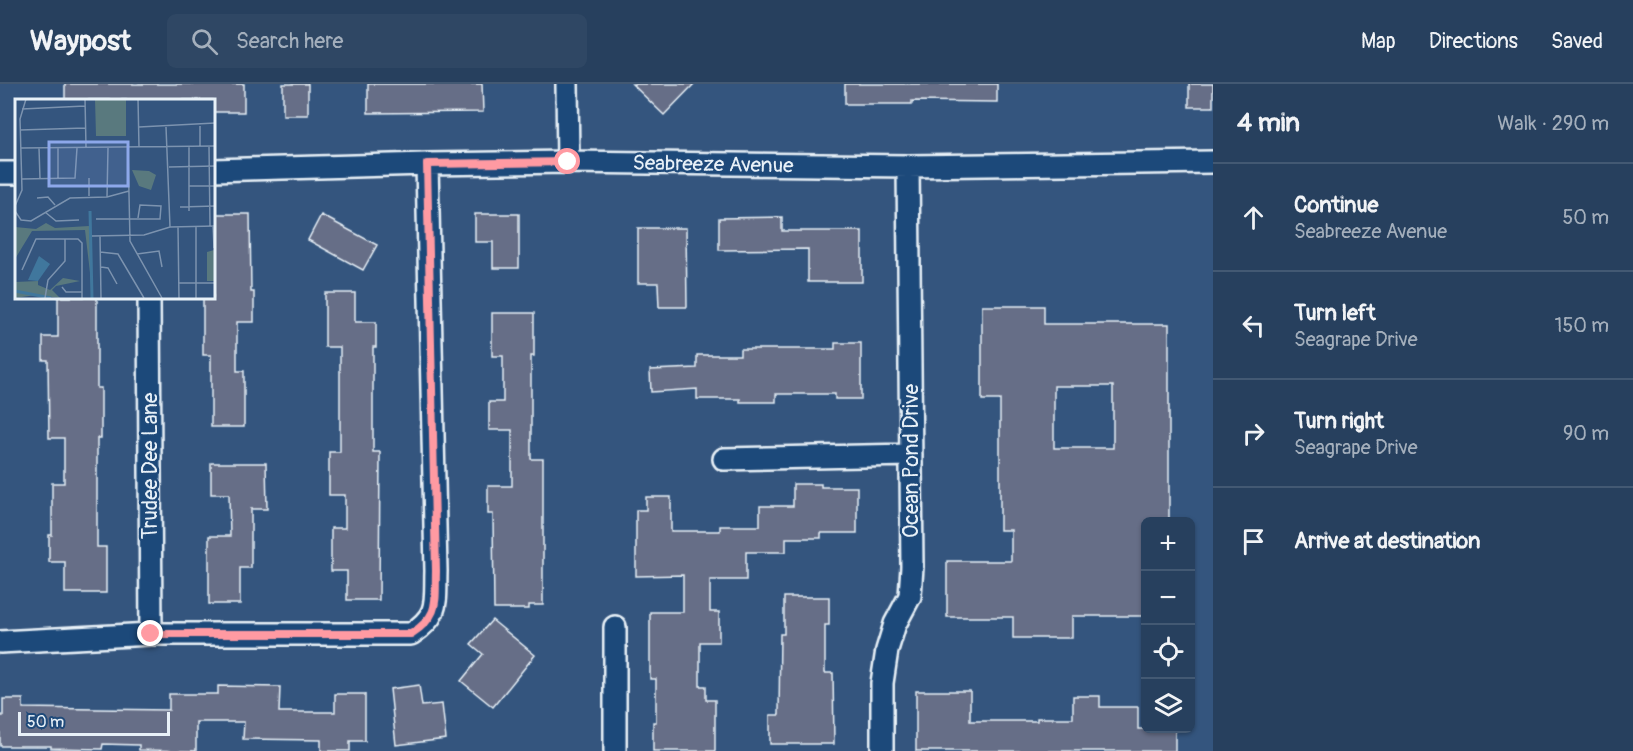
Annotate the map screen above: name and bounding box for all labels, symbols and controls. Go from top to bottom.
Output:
search box [167,14,587,68]
text: Waypost [30,24,131,59]
icon: search [188,25,221,58]
text: Search here [236,27,343,55]
text: Map [1361,28,1396,55]
text: Directions [1429,28,1518,55]
text: Saved [1551,28,1603,55]
inset map [15,99,214,298]
text: 4 min [1237,107,1300,139]
text: Walk · 290 m [1497,111,1609,136]
route start [554,148,580,174]
street label: Seabreeze Avenue [632,150,794,179]
text: Continue [1294,191,1378,219]
icon: ahead [1237,201,1270,234]
text: 50 m [1562,205,1609,230]
text: Seabreeze Avenue [1294,219,1447,244]
text: Turn left [1294,299,1376,327]
icon: left [1237,309,1270,342]
text: 150 m [1555,313,1609,338]
text: Seagrape Drive [1294,327,1418,352]
street label: Ocean Pond Drive [898,383,925,538]
street label: Trudee Dee Lane [137,392,164,539]
text: Turn right [1294,407,1384,435]
icon: right [1237,417,1270,450]
text: 90 m [1563,421,1609,446]
text: Seagrape Drive [1294,435,1418,460]
map controls [1141,517,1195,733]
button: + [1141,517,1195,571]
icon: arrive [1237,525,1270,558]
text: Arrive at destination [1294,527,1480,555]
button: − [1141,571,1195,625]
route end [137,620,163,646]
button: locate [1141,625,1195,679]
button: layers [1141,679,1195,733]
scale bar [18,709,170,736]
text: 50 m [27,712,64,732]

